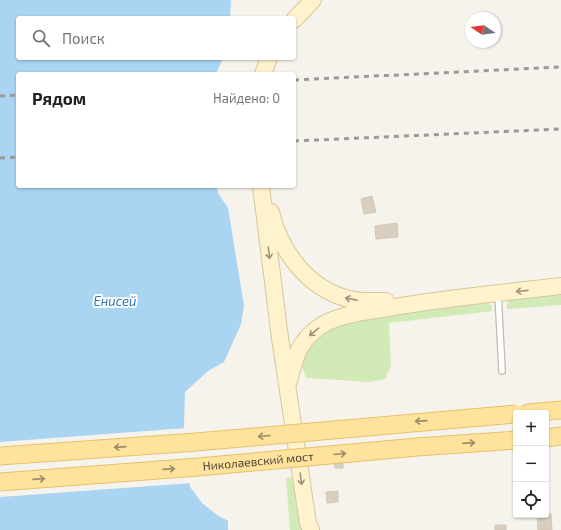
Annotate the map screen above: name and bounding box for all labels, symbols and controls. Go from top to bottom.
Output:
north arrow [465,12,501,48]
search box [16,16,296,60]
icon: search [30,27,52,49]
text: Поиск [62,29,105,47]
text: Рядом [32,88,86,108]
text: Найдено: 0 [213,90,280,106]
one-way arrow [265,246,273,259]
one-way arrow [516,287,529,294]
water label: Енисей [94,293,136,309]
one-way arrow [344,295,357,303]
one-way arrow [308,327,319,336]
map controls [513,410,549,518]
button: + [513,410,549,446]
one-way arrow [415,418,428,425]
one-way arrow [258,432,271,439]
one-way arrow [462,440,475,447]
one-way arrow [114,444,127,451]
button: − [513,446,549,482]
street label: Николаевский мост [202,448,314,473]
one-way arrow [333,450,346,458]
one-way arrow [162,466,175,473]
one-way arrow [297,472,305,485]
one-way arrow [32,475,45,482]
button: locate [513,482,549,518]

